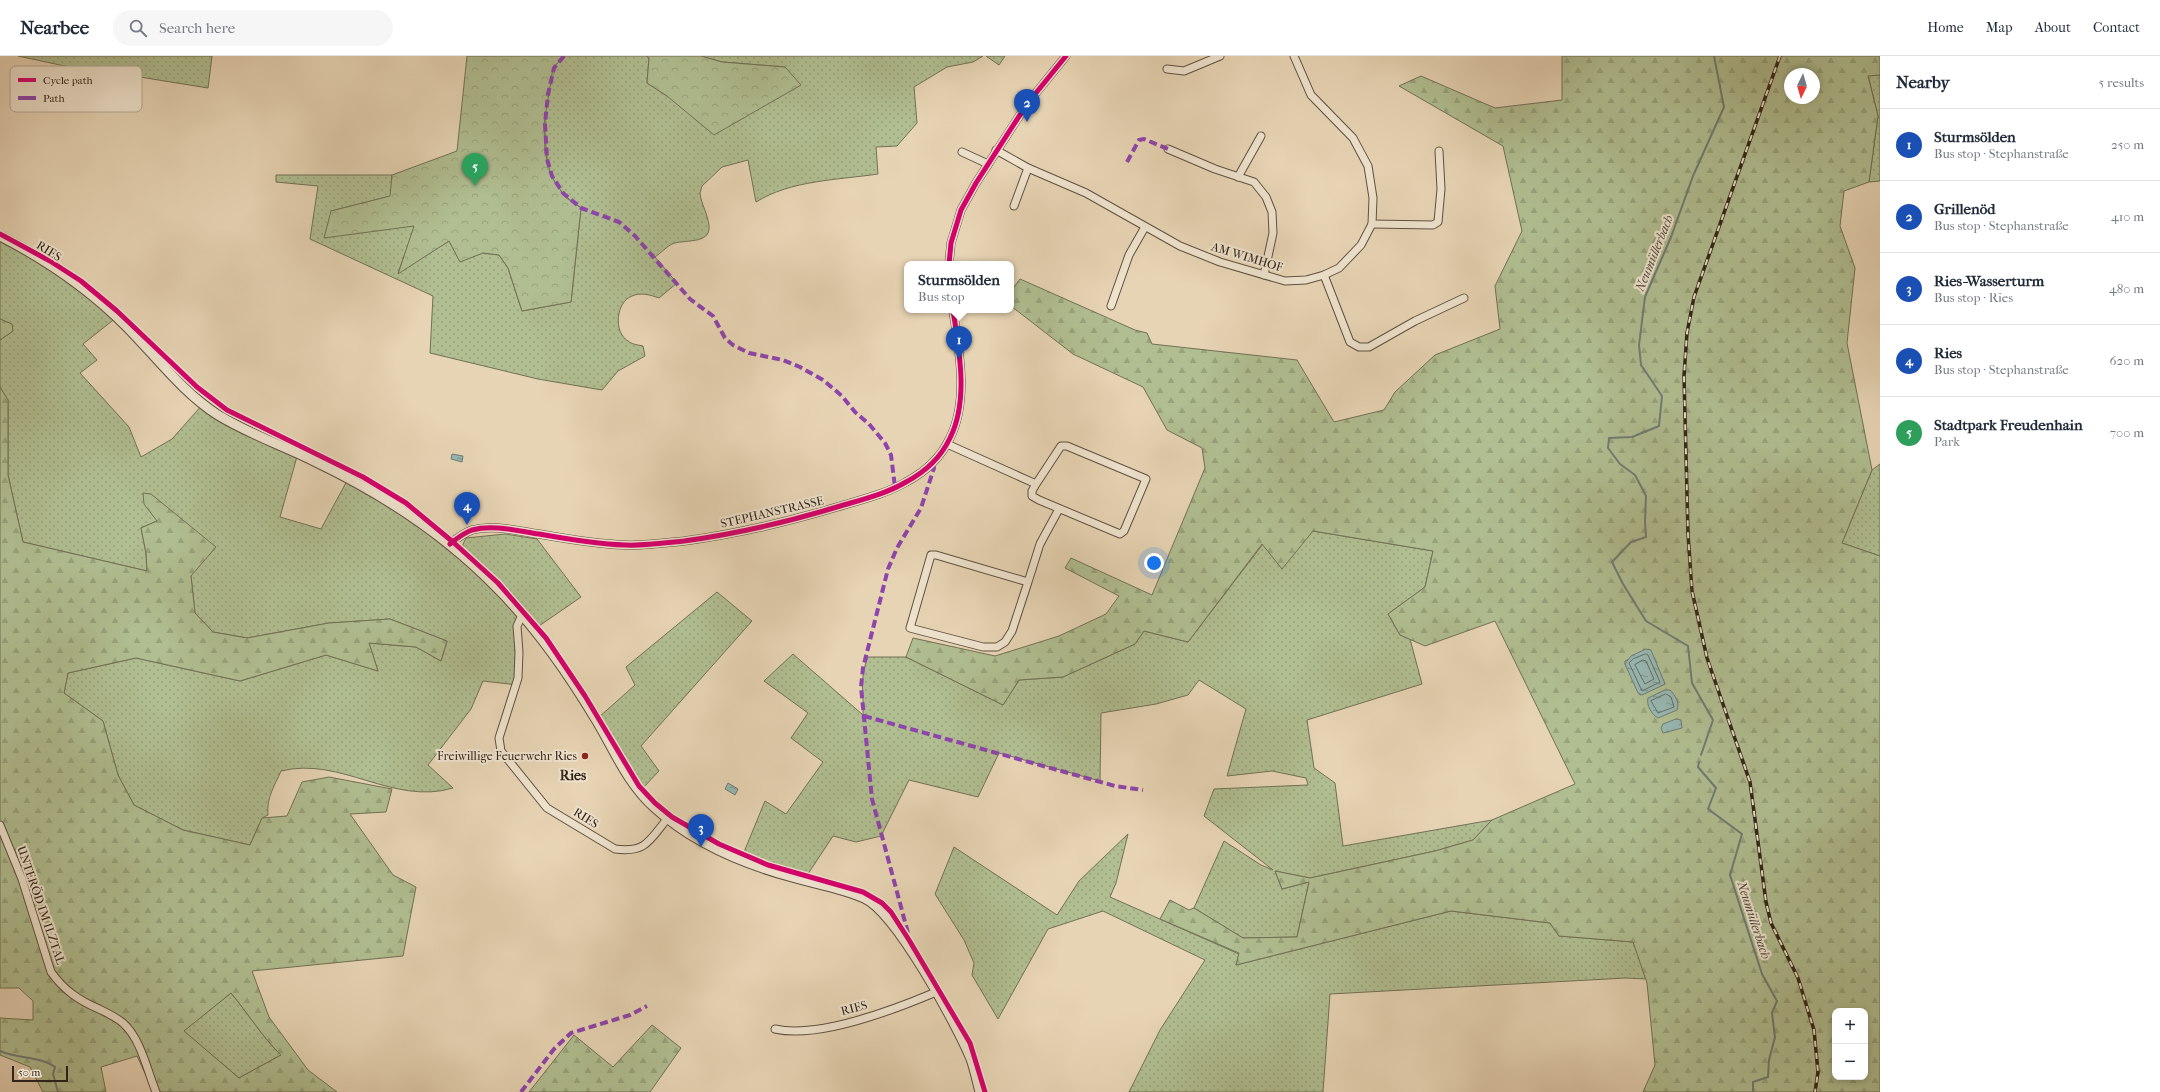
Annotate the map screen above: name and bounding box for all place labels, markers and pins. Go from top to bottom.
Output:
pin: 2 [1014,89,1040,122]
pin: 5 [462,153,488,186]
pin: 1 [946,326,972,359]
pin: 4 [454,492,480,525]
place label: Freiwillige Feuerwehr Ries [437,749,578,763]
marker: Freiwillige Feuerwehr Ries [580,751,590,761]
pin: 3 [688,814,714,847]

